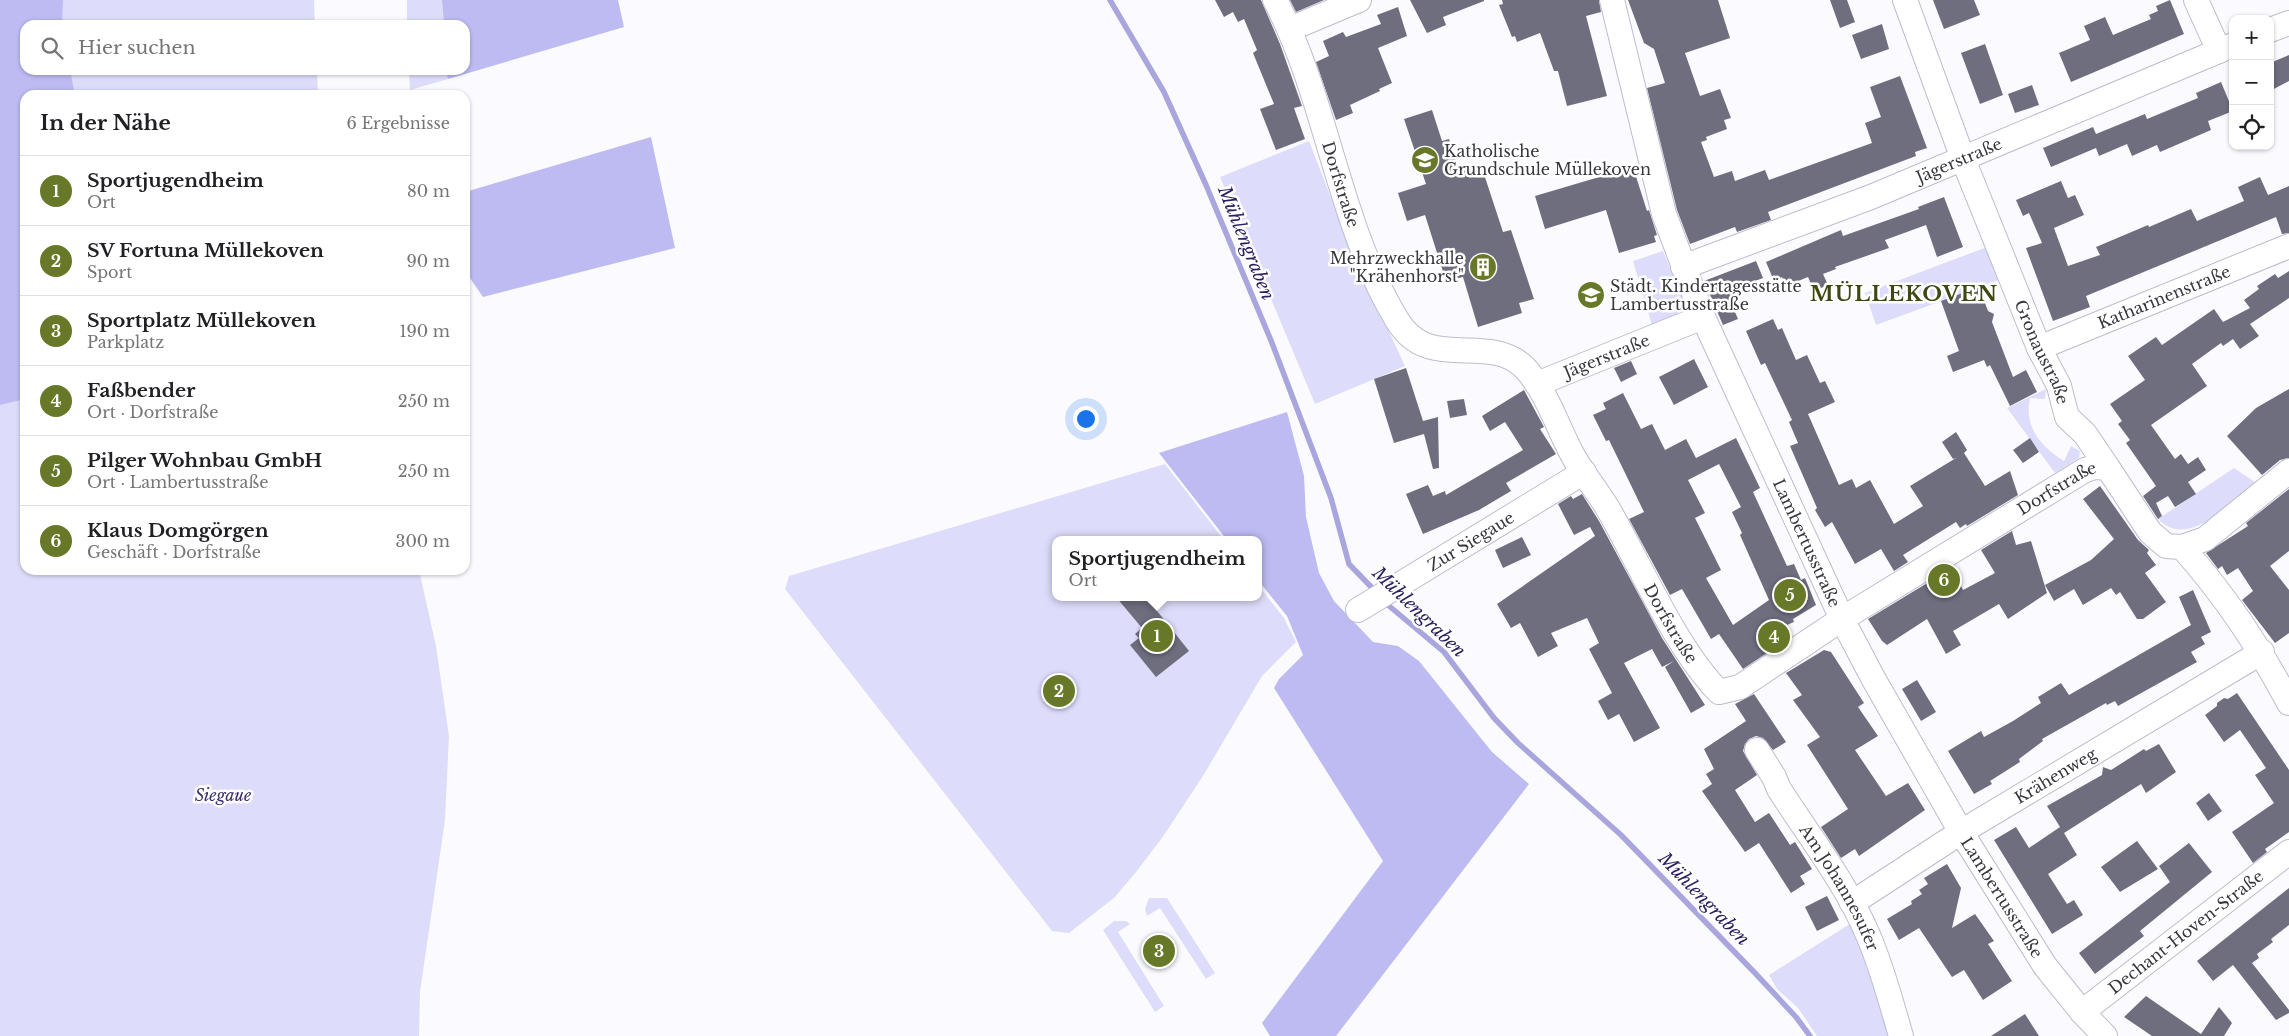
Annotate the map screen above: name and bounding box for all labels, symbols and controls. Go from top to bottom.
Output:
map controls [2229,15,2274,150]
button: + [2229,15,2274,60]
search box [20,20,470,75]
icon: search [38,34,66,62]
text: Hier suchen [78,36,196,59]
button: − [2229,60,2274,105]
button: locate [2229,105,2274,150]
text: In der Nähe [40,110,171,136]
text: 6 Ergebnisse [347,113,450,133]
street label: Jägerstraße [1911,133,2005,188]
street label: Dorfstraße [1318,139,1364,230]
place label: Katholische Grundschule Müllekoven [1444,141,1651,179]
school or university icon: Katholische Grundschule Müllekoven [1410,145,1440,175]
text: Sportjugendheim [87,169,264,192]
text: 1 [53,181,59,201]
text: 80 m [407,181,450,201]
water label: Mühlengraben [1213,182,1279,303]
text: Ort [87,192,116,212]
text: SV Fortuna Müllekoven [87,239,324,262]
place label: Mehrzweckhalle "Krähenhorst" [1330,248,1464,286]
text: 2 [51,251,61,271]
text: 90 m [407,251,450,271]
building icon: Mehrzweckhalle "Krähenhorst" [1468,252,1498,282]
street label: Katharinenstraße [2095,261,2233,333]
text: Sport [87,262,132,282]
place label: Städt. Kindertagesstätte Lambertusstraße [1610,276,1802,314]
school or university icon: Städt. Kindertagesstätte Lambertusstraße [1576,280,1606,310]
district label: MÜLLEKOVEN [1810,281,1998,307]
street label: Gronaustraße [2011,297,2073,406]
text: Sportplatz Müllekoven [87,309,316,332]
text: 3 [51,321,61,341]
text: 190 m [399,321,450,341]
street label: Jägerstraße [1559,330,1652,383]
text: Parkplatz [87,332,164,352]
text: Faßbender [87,379,196,402]
text: 4 [51,391,61,411]
text: 250 m [398,391,450,411]
text: Ort · Dorfstraße [87,402,218,422]
your location [1073,406,1099,432]
text: Pilger Wohnbau GmbH [87,449,322,472]
street label: Dorfstraße [2013,457,2098,519]
text: 5 [51,461,61,481]
text: 250 m [398,461,450,481]
text: Ort · Lambertusstraße [87,472,268,492]
street label: Lambertusstraße [1769,476,1845,610]
street label: Zur Siegaue [1424,507,1518,575]
text: Klaus Domgörgen [87,519,269,542]
text: 6 [51,531,61,551]
text: 300 m [396,531,450,551]
popup [1052,536,1262,601]
text: Geschäft · Dorfstraße [87,542,261,562]
text: Sportjugendheim [1069,547,1245,570]
water label: Mühlengraben [1367,561,1470,662]
pin: 6 [1928,561,1960,599]
text: Ort [1069,570,1097,590]
pin: 5 [1774,576,1806,614]
street label: Dorfstraße [1640,580,1702,667]
pin: 1 [1141,617,1173,655]
pin: 4 [1758,618,1790,656]
pin: 2 [1043,672,1075,710]
street label: Krähenweg [2011,743,2100,808]
park label: Siegaue [195,785,252,805]
street label: Am Johannesufer [1795,820,1884,954]
street label: Lambertusstraße [1957,833,2047,962]
water label: Mühlengraben [1653,847,1754,950]
street label: Dechant-Hoven-Straße [2104,866,2267,998]
pin: 3 [1143,932,1175,970]

